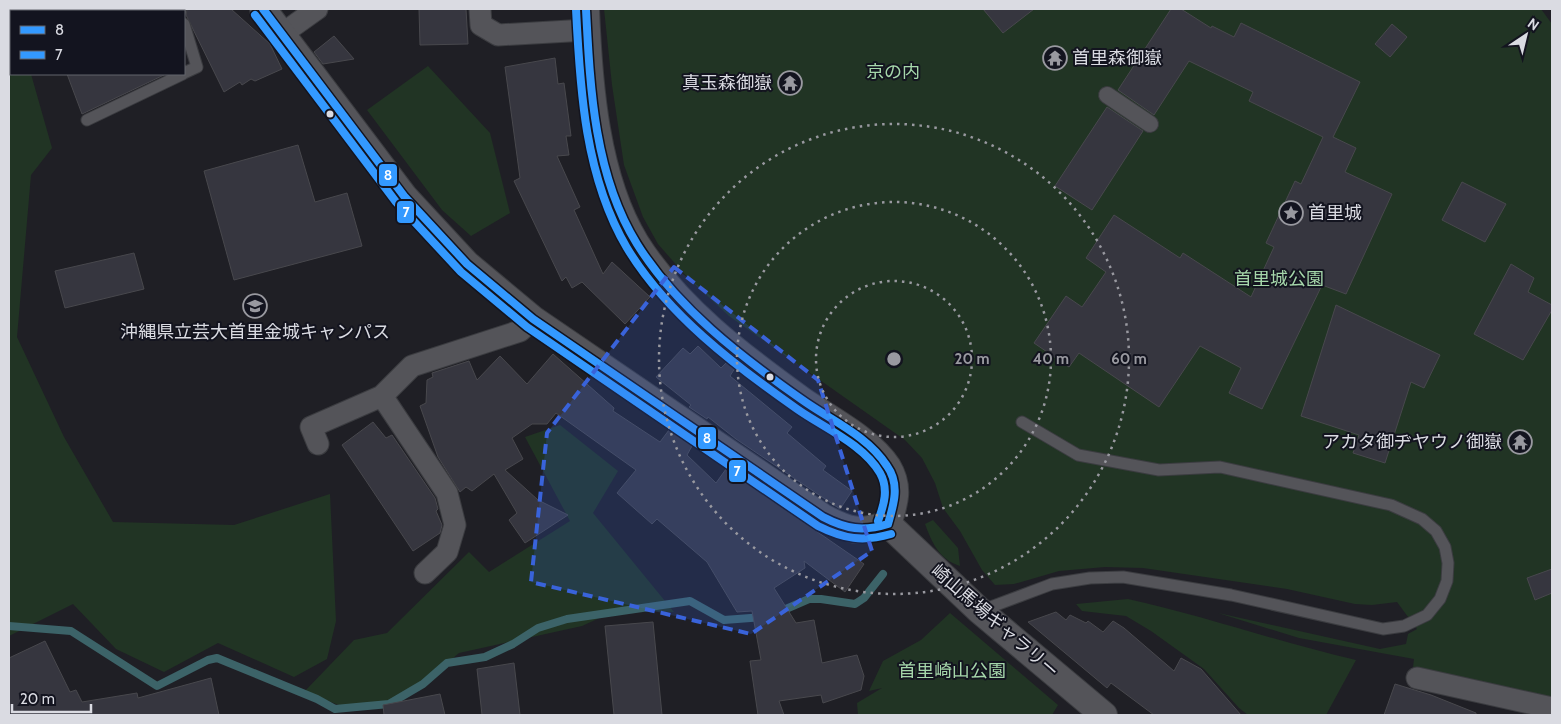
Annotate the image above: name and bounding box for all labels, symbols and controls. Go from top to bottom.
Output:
legend [10,10,185,75]
north arrow [1501,10,1551,60]
text: N [1524,14,1543,35]
text: 8 [55,21,64,39]
temple icon: 首里森御嶽 [1042,45,1068,71]
text: 7 [55,46,63,64]
place label: 首里森御嶽 [1072,47,1162,69]
park label: 京の内 [866,61,920,83]
temple icon: 真玉森御嶽 [777,70,803,96]
place label: 真玉森御嶽 [682,72,772,94]
unlabelled marker [325,109,335,119]
line badge: 8 [378,163,398,187]
text: 8 [384,166,392,184]
line badge: 7 [396,200,415,224]
place icon: 首里城 [1278,200,1304,226]
place label: 首里城 [1308,202,1362,224]
text: 7 [402,203,410,221]
park label: 首里城公園 [1234,268,1324,290]
school or university icon: 沖縄県立芸大首里金城キャンパス [242,293,268,319]
place label: 沖縄県立芸大首里金城キャンパス [120,321,390,343]
centre of rings [885,350,903,368]
text: 20 m [955,350,989,368]
text: 40 m [1033,350,1069,368]
text: 60 m [1111,350,1147,368]
unlabelled marker [765,372,775,382]
line badge: 8 [697,426,717,450]
text: 8 [703,429,711,447]
temple icon: アカタ御ヂヤウノ御嶽 [1507,429,1533,455]
place label: アカタ御ヂヤウノ御嶽 [1322,431,1502,453]
line badge: 7 [728,459,747,483]
text: 7 [733,462,741,480]
street label: 崎山馬場ギャラリー [927,560,1063,682]
park label: 首里崎山公園 [898,660,1006,682]
scale bar [12,682,91,714]
text: 20 m [20,690,55,708]

